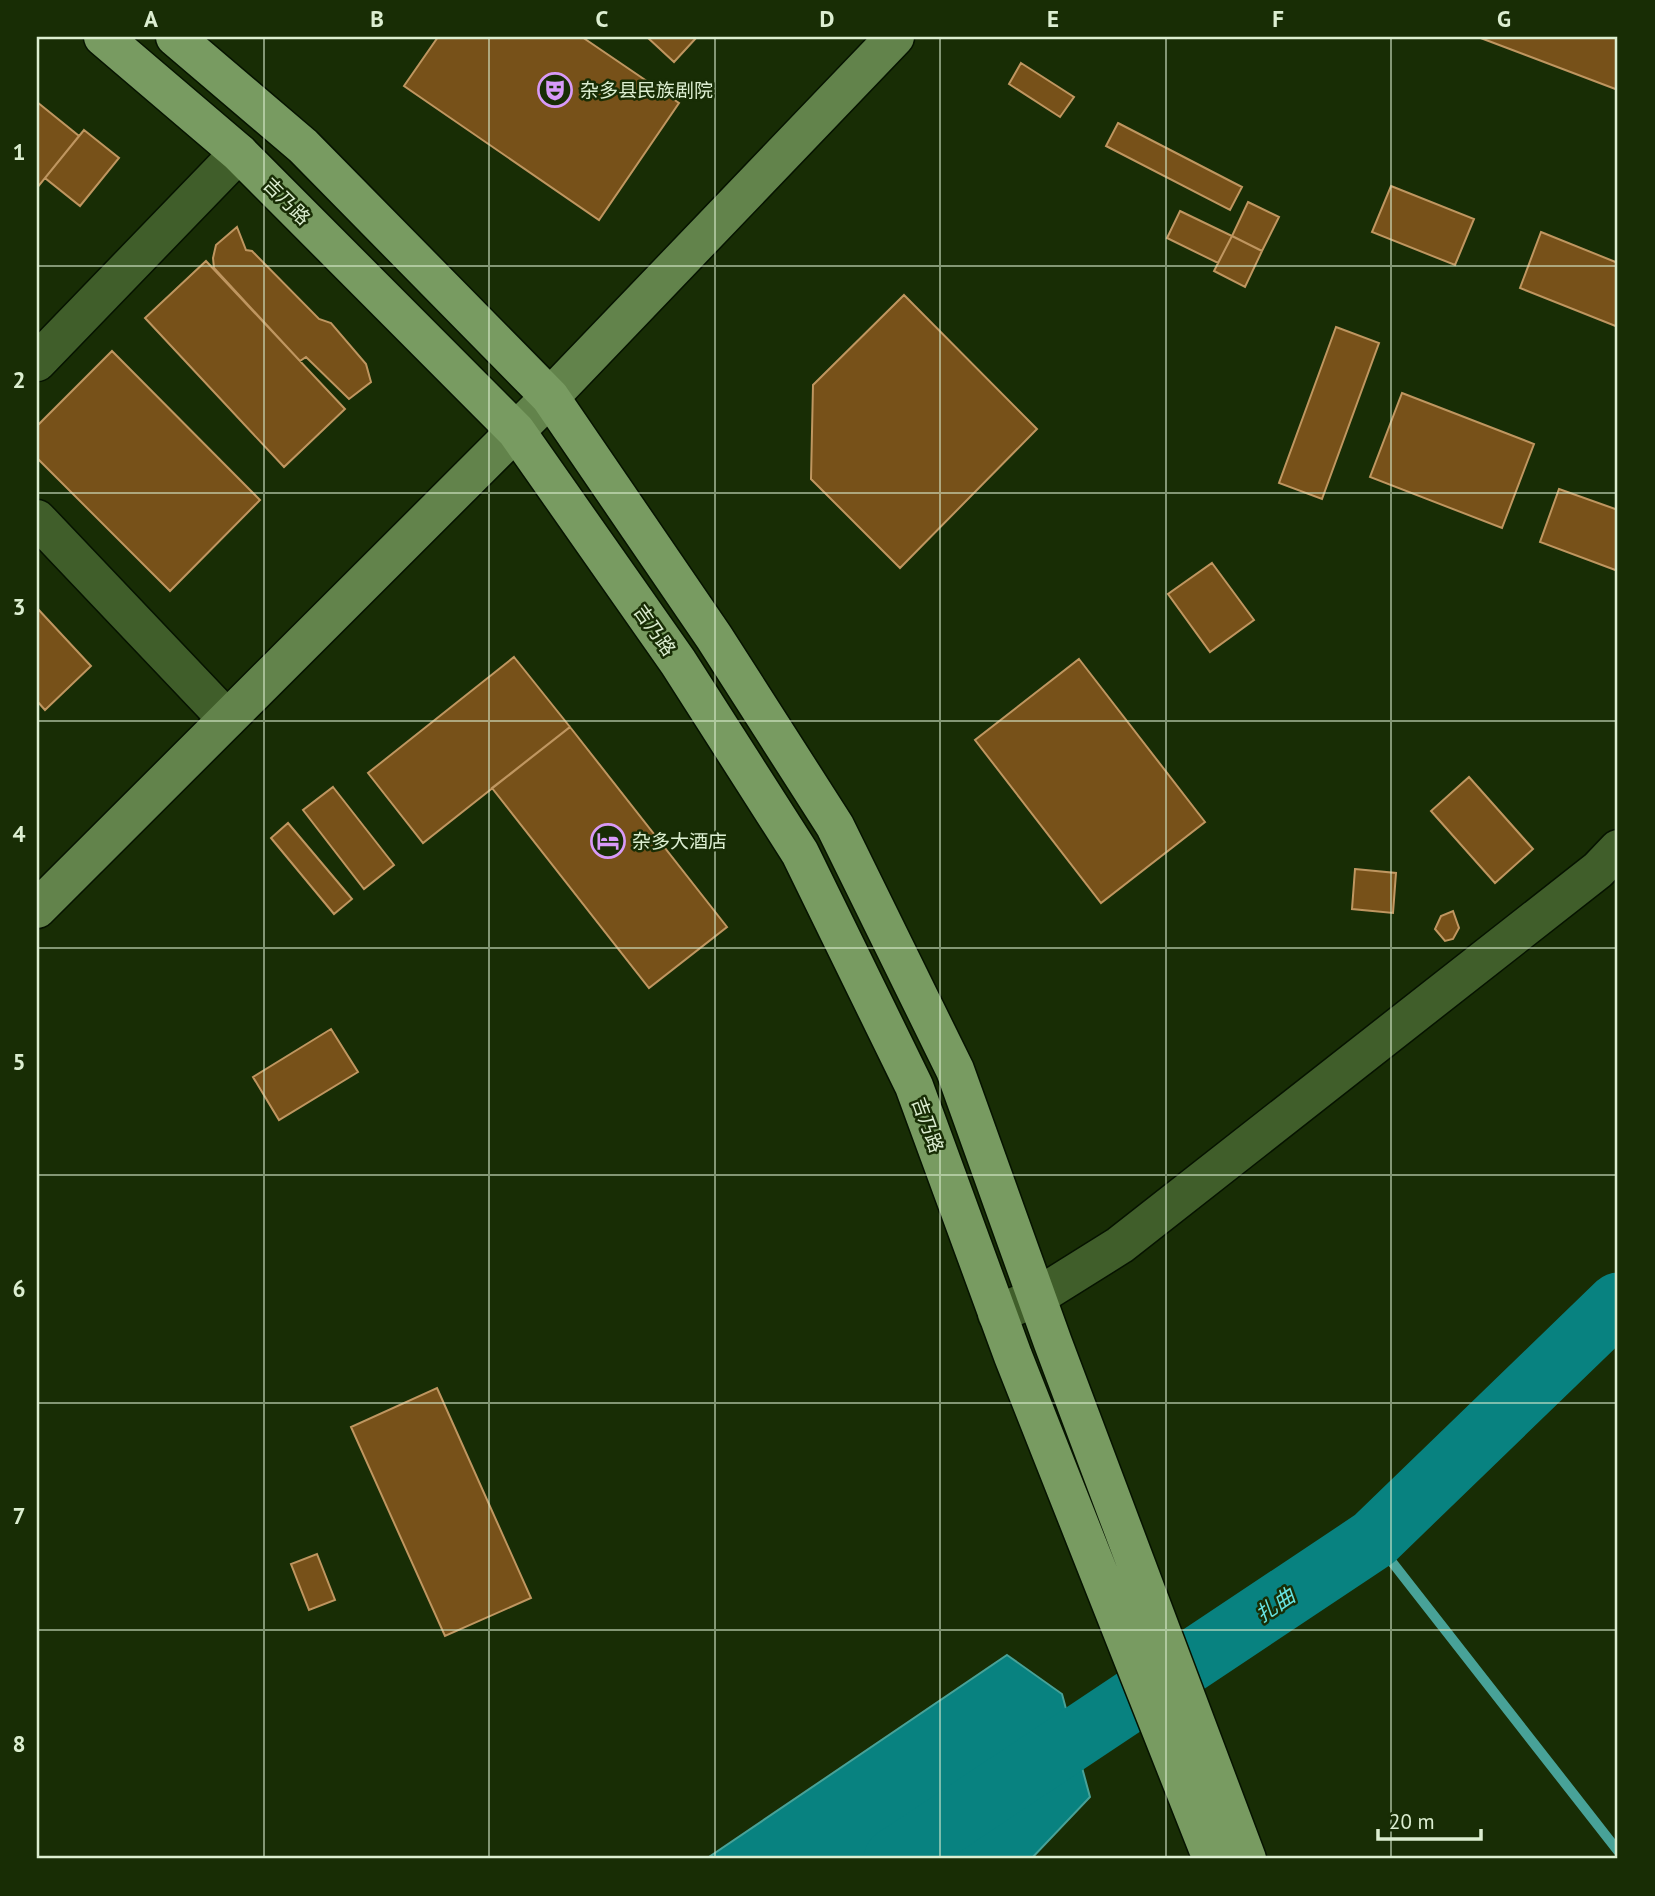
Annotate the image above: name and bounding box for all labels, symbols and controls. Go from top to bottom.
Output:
text: A [144,4,158,33]
text: B [370,4,384,33]
text: C [596,4,609,33]
text: D [820,4,834,33]
text: E [1047,4,1059,33]
text: F [1272,4,1284,33]
text: G [1497,4,1511,33]
theatre icon: 杂多县民族剧院 [536,71,574,109]
place label: 杂多县民族剧院 [580,78,713,102]
text: 1 [12,137,26,166]
street label: 吉乃路 [258,172,316,230]
text: 2 [12,365,26,394]
text: 3 [12,592,26,621]
street label: 吉乃路 [629,600,681,660]
text: 4 [12,819,26,848]
hotel icon: 杂多大酒店 [589,822,627,860]
place label: 杂多大酒店 [632,829,727,853]
text: 5 [12,1047,26,1076]
street label: 吉乃路 [907,1094,949,1156]
text: 6 [12,1274,26,1303]
text: 7 [12,1501,26,1530]
water label: 扎曲 [1250,1581,1302,1628]
text: 8 [12,1729,26,1758]
scale bar [1378,1798,1482,1842]
text: 20 m [1389,1808,1435,1835]

